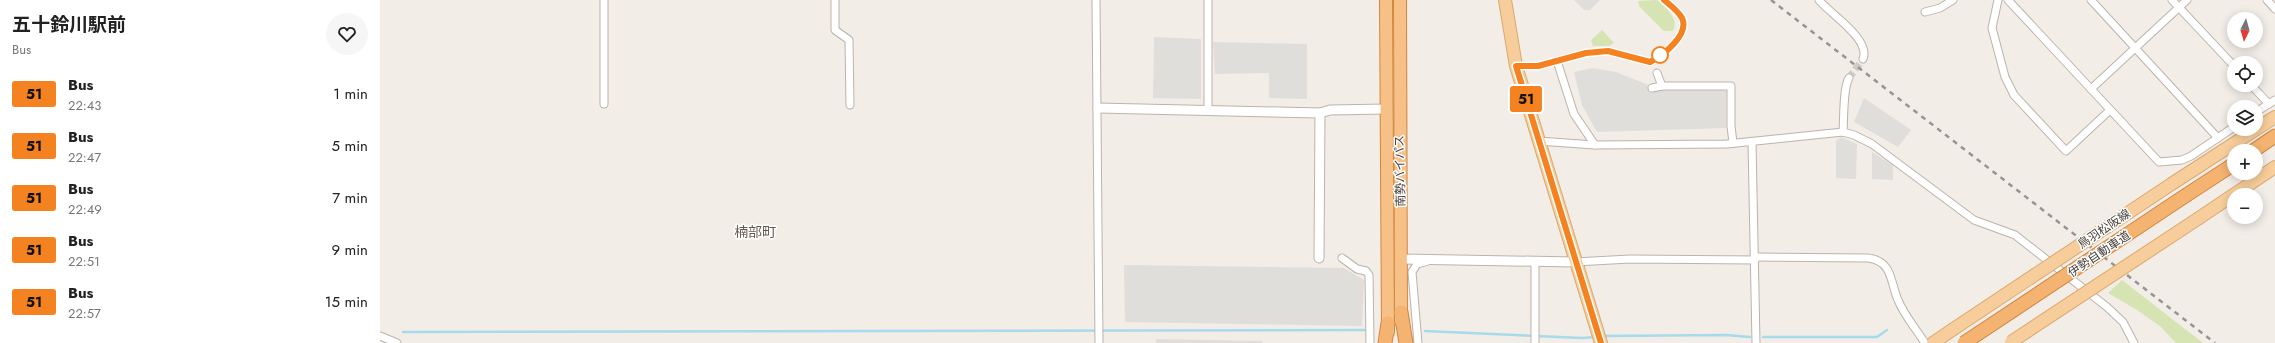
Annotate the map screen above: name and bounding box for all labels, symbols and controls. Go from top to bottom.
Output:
text: 五十鈴川駅前 [12,11,126,38]
north arrow [2227,12,2263,48]
map controls [2227,12,2263,224]
button: heart [326,13,368,55]
text: Bus [12,40,31,59]
unlabelled marker [1651,46,1669,64]
button: locate [2227,56,2263,92]
text: Bus [68,74,93,96]
text: 1 min [333,83,368,105]
text: 51 [26,84,42,104]
line badge: 51 [1508,86,1544,112]
text: 51 [1518,89,1534,109]
text: 22:43 [68,96,101,115]
button: layers [2227,100,2263,136]
text: Bus [68,126,93,148]
text: 5 min [332,135,368,157]
street label: 南勢バイパス [1390,135,1410,207]
text: 51 [26,136,42,156]
button: + [2227,144,2263,180]
text: 22:47 [68,148,101,167]
text: Bus [68,178,93,200]
text: 7 min [332,187,368,209]
text: 51 [26,188,42,208]
button: − [2227,188,2263,224]
text: 22:49 [68,200,102,219]
street label: 鳥羽松阪線 [2074,205,2134,253]
district label: 楠部町 [734,222,776,242]
street label: 伊勢自動車道 [2064,226,2134,282]
text: Bus [68,230,93,252]
text: 9 min [331,239,368,261]
text: 51 [26,240,42,260]
text: 22:51 [68,252,100,271]
text: Bus [68,282,93,304]
text: 15 min [325,291,368,313]
text: 51 [26,292,42,312]
text: 22:57 [68,304,101,323]

